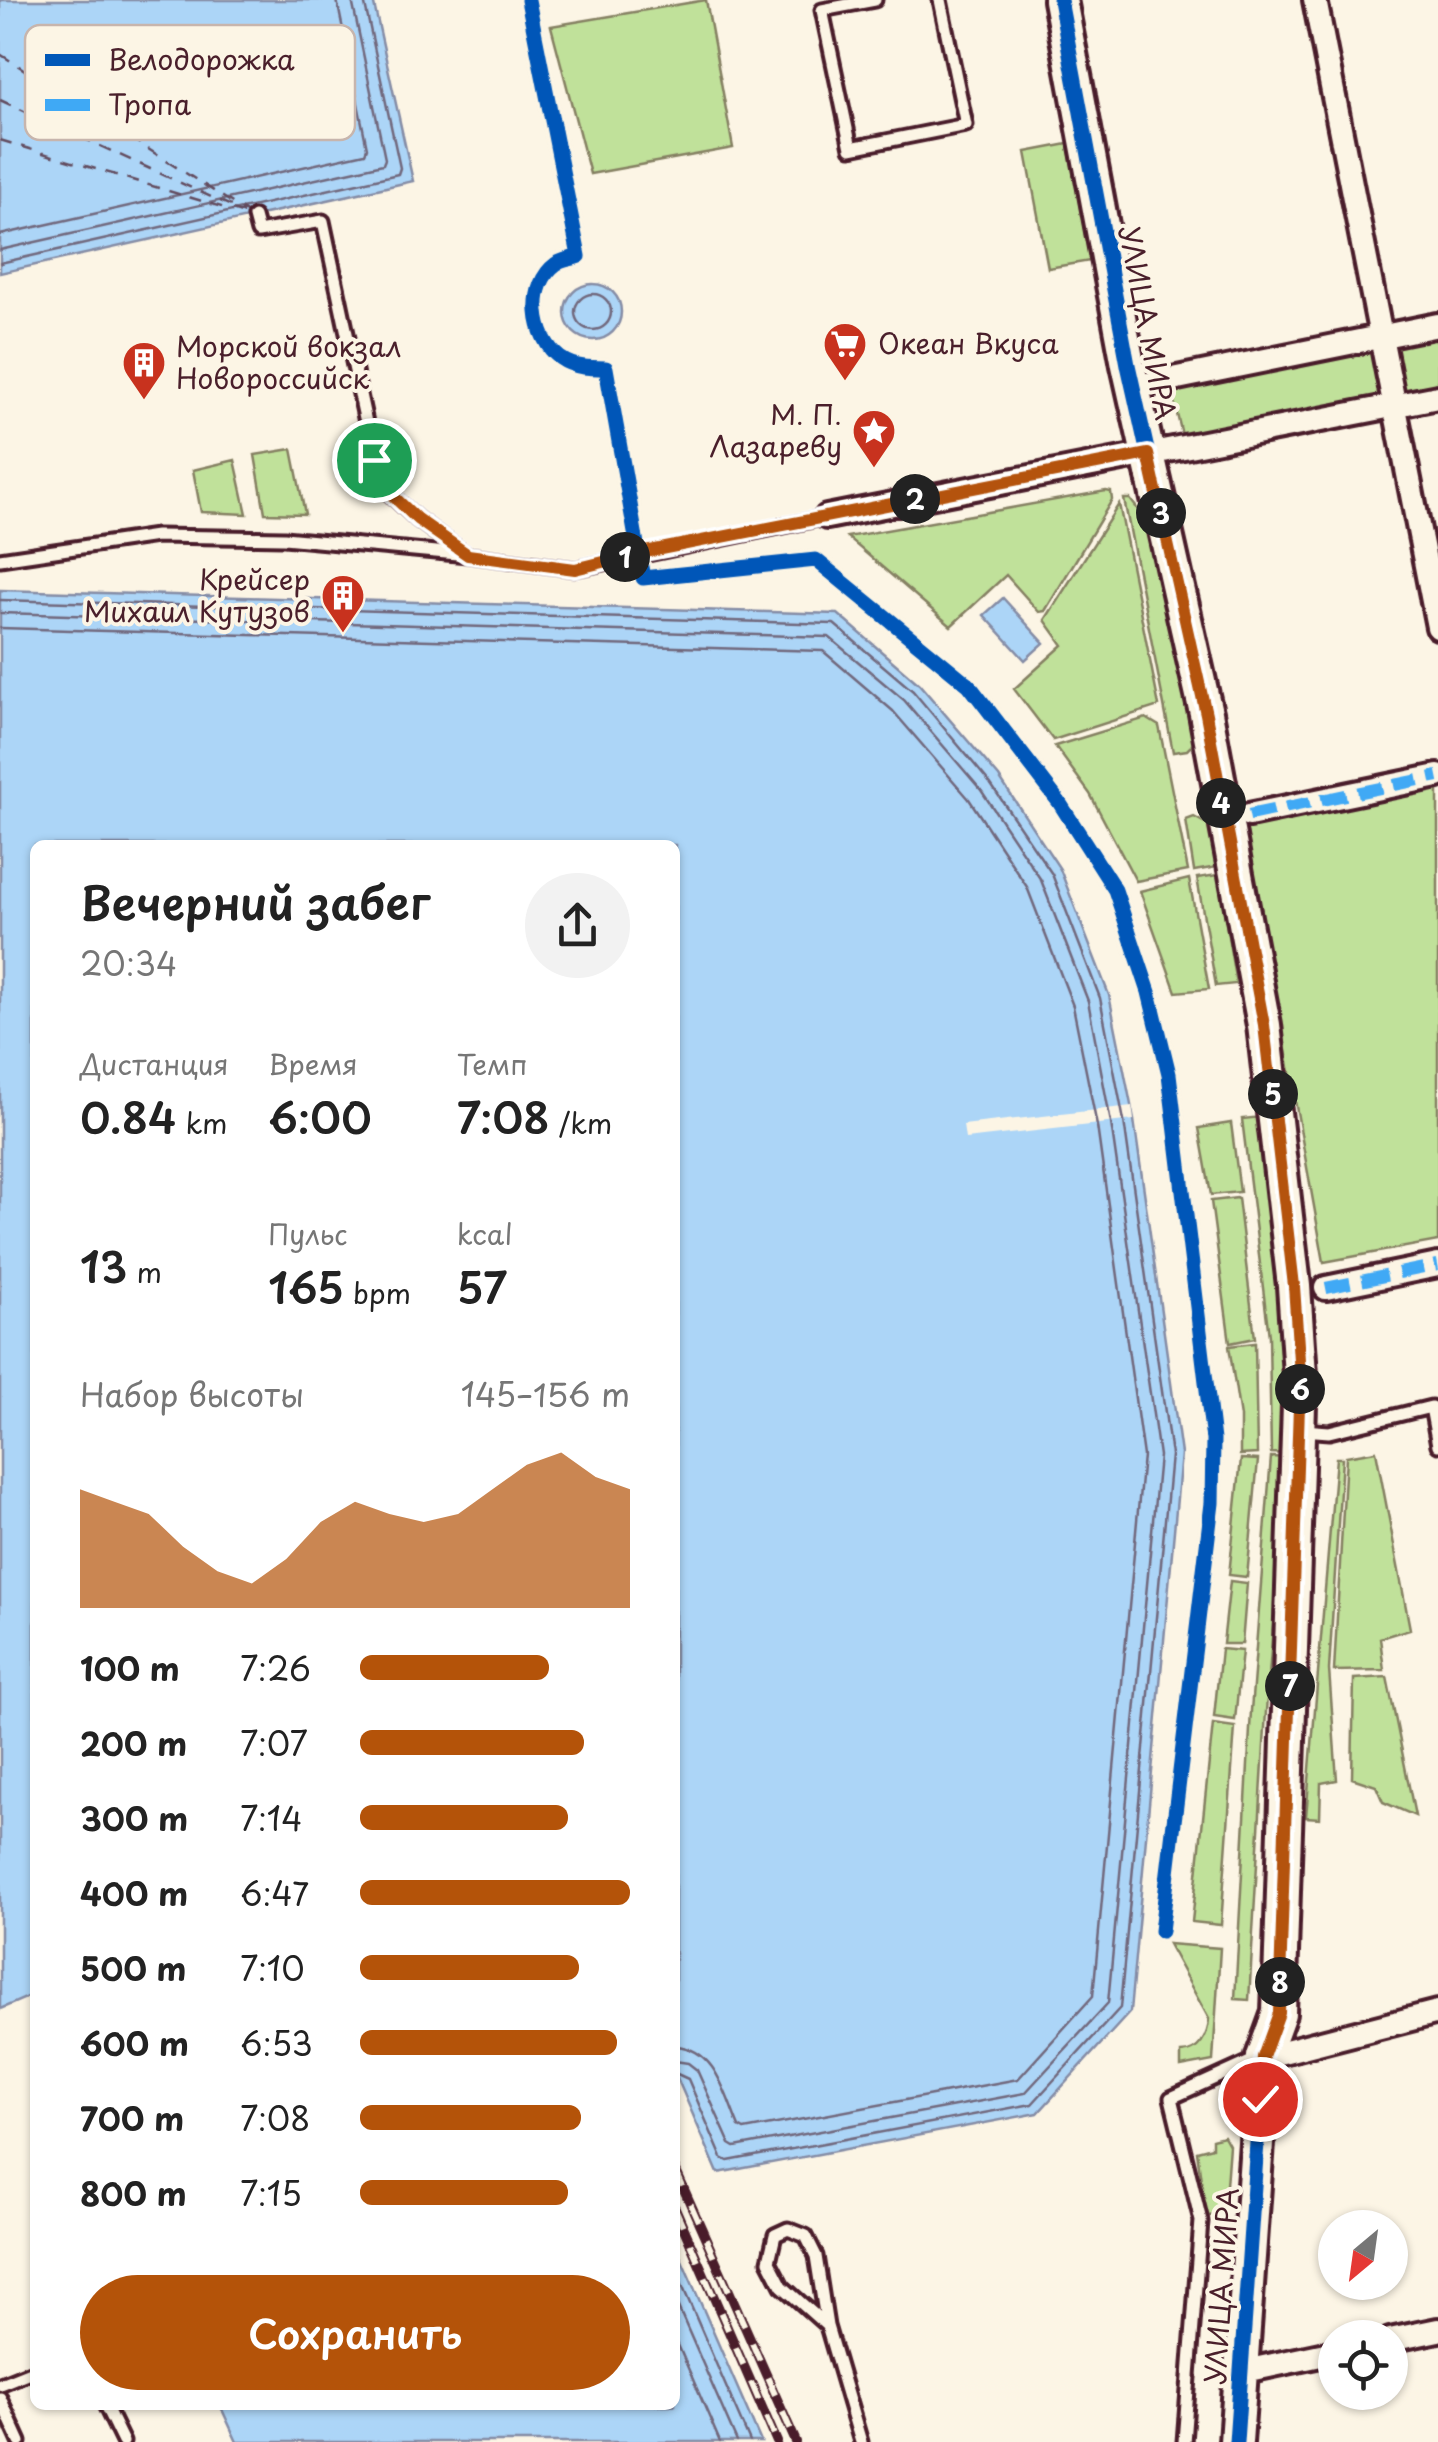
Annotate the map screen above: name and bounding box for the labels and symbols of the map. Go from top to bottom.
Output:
legend [25,25,355,140]
text: Велодорожка [108,37,295,80]
text: Тропа [108,82,192,125]
street label: УЛИЦА МИРА [1109,222,1188,424]
supermarket icon: Океан Вкуса [822,321,868,382]
place label: Океан Вкуса [878,321,1059,364]
place label: Морской вокзал Новороссийск [176,324,402,399]
building icon: Морской вокзал Новороссийск [121,340,167,401]
place label: М. П. Лазареву [710,392,842,467]
place icon: М. П. Лазареву [851,408,897,469]
pin [332,418,417,503]
pin: 2 [890,474,940,524]
pin: 3 [1136,488,1186,538]
pin: 1 [600,532,650,582]
place label: Крейсер Михаил Кутузов [84,557,310,632]
building icon: Крейсер Михаил Кутузов [320,573,366,634]
pin: 4 [1196,778,1246,828]
pin: 5 [1248,1069,1298,1119]
pin: 6 [1275,1364,1325,1414]
pin: 7 [1265,1661,1315,1711]
pin: 8 [1255,1957,1305,2007]
pin [1218,2057,1303,2142]
street label: УЛИЦА МИРА [1192,2186,1249,2386]
north arrow [1318,2210,1408,2300]

